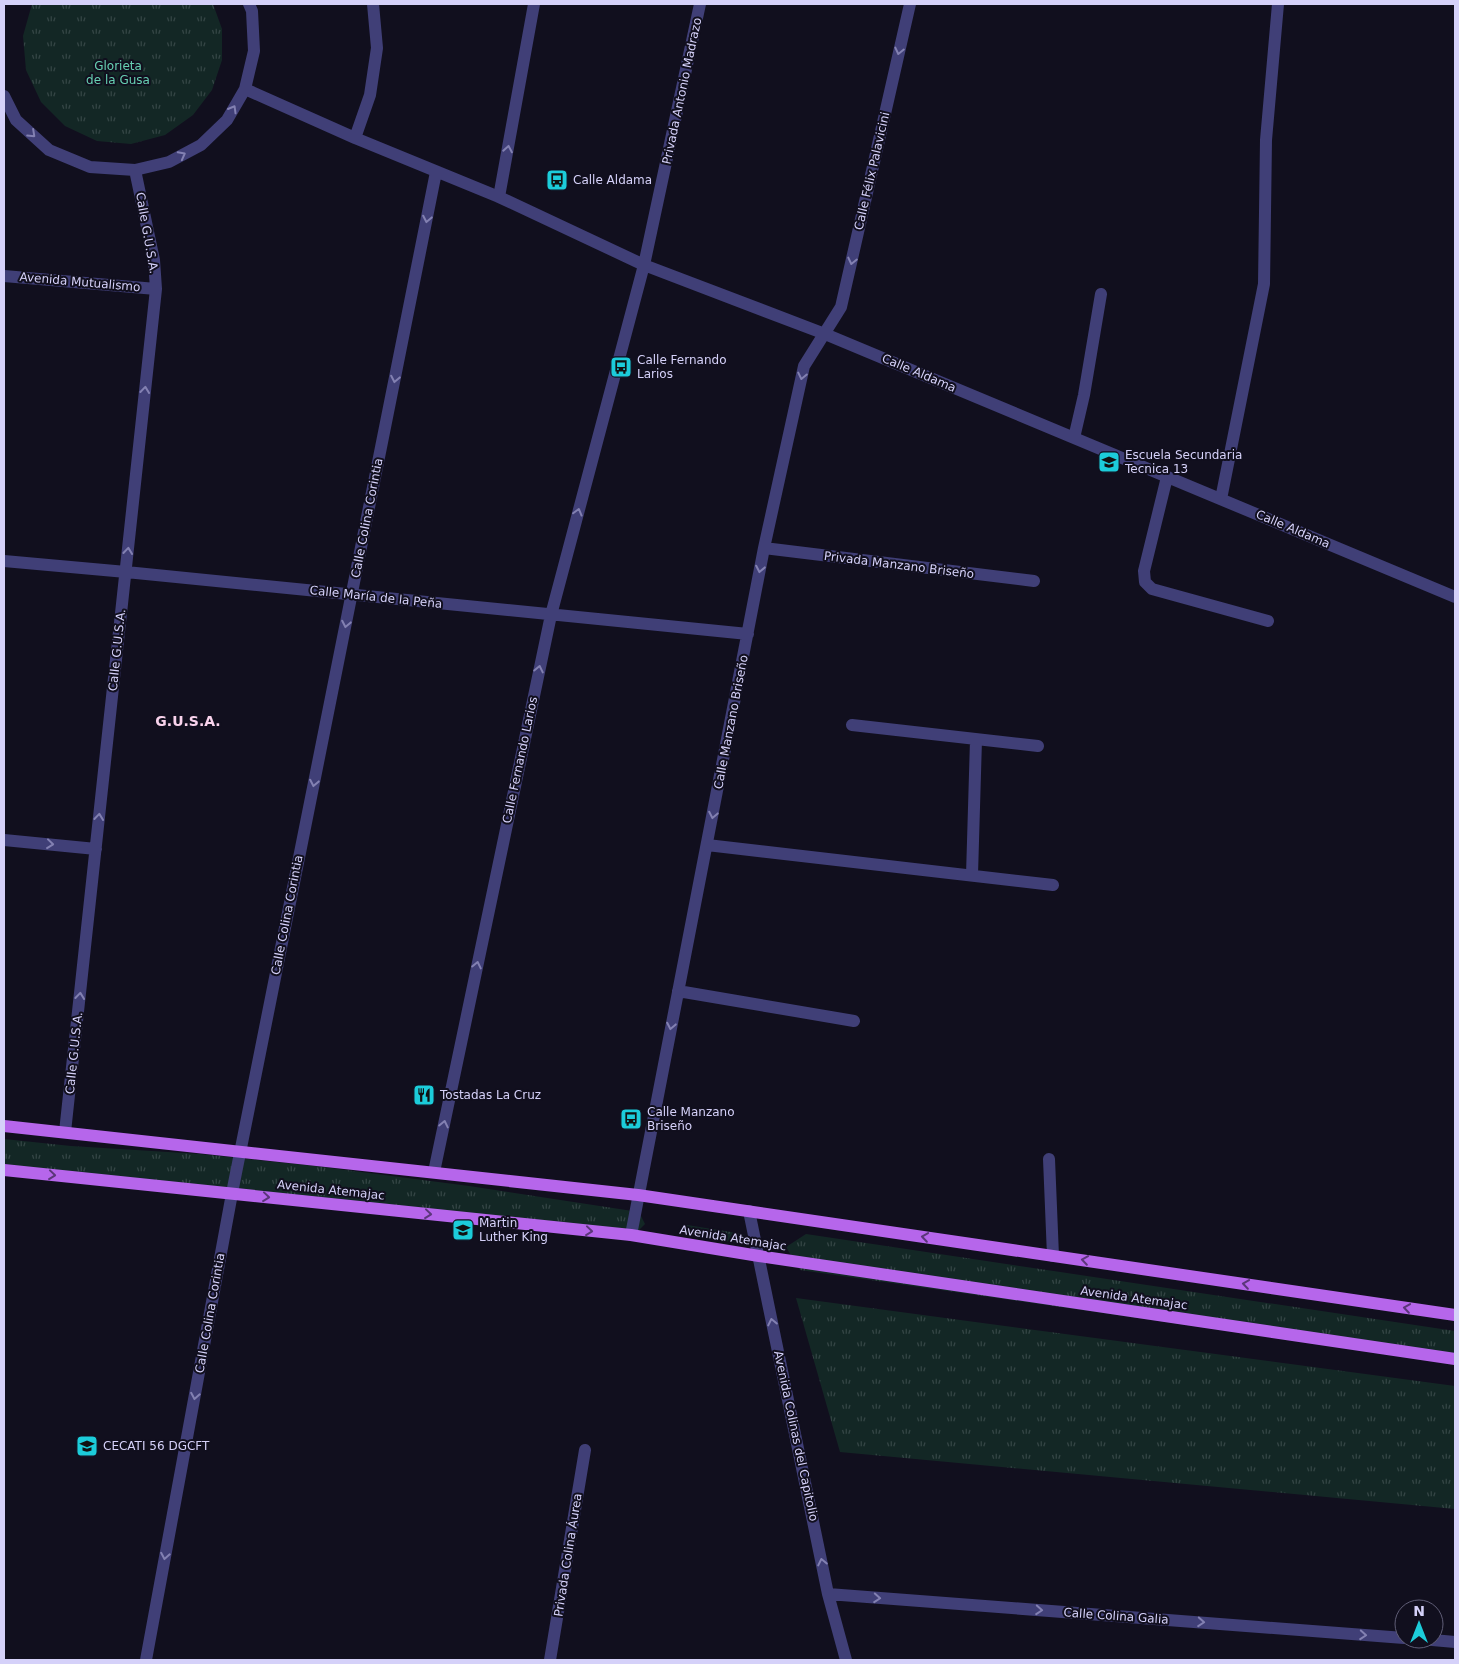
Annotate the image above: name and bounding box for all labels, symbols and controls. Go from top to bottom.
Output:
street label: Privada Antonio Madrazo [660,16,704,166]
one-way arrow [894,47,905,56]
park label: Glorieta de la Gusa [86,59,150,87]
one-way arrow [227,105,237,114]
street label: Calle Félix Palavicini [852,111,892,231]
one-way arrow [27,128,36,137]
one-way arrow [502,145,512,154]
one-way arrow [177,151,186,161]
bus stop icon: Calle Aldama [545,168,569,192]
place label: Calle Aldama [573,173,652,187]
street label: Calle G.U.S.A. [133,191,161,275]
one-way arrow [422,215,433,224]
one-way arrow [847,257,858,266]
street label: Avenida Mutualismo [19,270,141,294]
street label: Calle Aldama [880,351,958,395]
place label: Calle Fernando Larios [637,353,726,381]
bus stop icon: Calle Fernando Larios [609,355,633,379]
one-way arrow [797,372,808,381]
one-way arrow [390,374,401,383]
one-way arrow [139,385,150,393]
place label: Escuela Secundaria Tecnica 13 [1124,448,1242,476]
school or university icon: Escuela Secundaria Tecnica 13 [1097,450,1121,474]
street label: Calle Colina Corintia [349,457,385,579]
one-way arrow [572,507,583,516]
street label: Calle Aldama [1254,507,1332,551]
one-way arrow [122,547,133,555]
street label: Privada Manzano Briseño [823,549,975,581]
one-way arrow [756,565,766,574]
street label: Calle María de la Peña [309,583,443,611]
street label: Calle G.U.S.A. [106,608,128,692]
one-way arrow [341,619,352,628]
street label: Calle Manzano Briseño [711,654,751,790]
one-way arrow [533,665,544,674]
street label: Calle Fernando Larios [500,695,540,825]
district label: G.U.S.A. [155,713,221,729]
one-way arrow [309,779,320,788]
one-way arrow [708,810,718,819]
one-way arrow [93,813,104,821]
one-way arrow [46,838,54,849]
street label: Calle Colina Corintia [269,854,305,976]
one-way arrow [471,961,482,970]
one-way arrow [74,992,85,1000]
street label: Calle G.U.S.A. [63,1011,85,1095]
one-way arrow [667,1021,677,1030]
restaurant icon: Tostadas La Cruz [412,1083,436,1107]
place label: Tostadas La Cruz [439,1088,541,1102]
place label: Calle Manzano Briseño [647,1105,735,1133]
bus stop icon: Calle Manzano Briseño [619,1107,643,1131]
one-way arrow [438,1120,449,1129]
one-way arrow [49,1169,57,1180]
street label: Avenida Atemajac [276,1177,386,1203]
one-way arrow [262,1191,270,1202]
one-way arrow [424,1208,432,1219]
place label: Martin Luther King [479,1216,548,1244]
school or university icon: Martin Luther King [451,1218,475,1242]
street label: Avenida Atemajac [679,1223,787,1253]
one-way arrow [586,1225,594,1236]
one-way arrow [920,1232,928,1243]
street label: Calle Colina Corintia [193,1252,227,1374]
one-way arrow [1081,1256,1090,1266]
one-way arrow [1242,1279,1250,1290]
street label: Avenida Atemajac [1079,1284,1189,1312]
one-way arrow [1403,1303,1411,1313]
one-way arrow [767,1317,778,1326]
street label: Avenida Colinas del Capitolio [771,1349,821,1523]
one-way arrow [190,1391,200,1400]
school or university icon: CECATI 56 DGCFT [75,1434,99,1458]
place label: CECATI 56 DGCFT [103,1439,210,1453]
street label: Privada Colina Áurea [550,1492,585,1618]
one-way arrow [160,1551,171,1560]
one-way arrow [817,1558,827,1566]
one-way arrow [873,1592,881,1603]
north arrow [1394,1599,1444,1649]
text: N [1413,1603,1425,1619]
one-way arrow [1035,1604,1043,1615]
street label: Calle Colina Galia [1063,1605,1169,1627]
one-way arrow [1197,1617,1205,1628]
one-way arrow [1359,1629,1367,1640]

